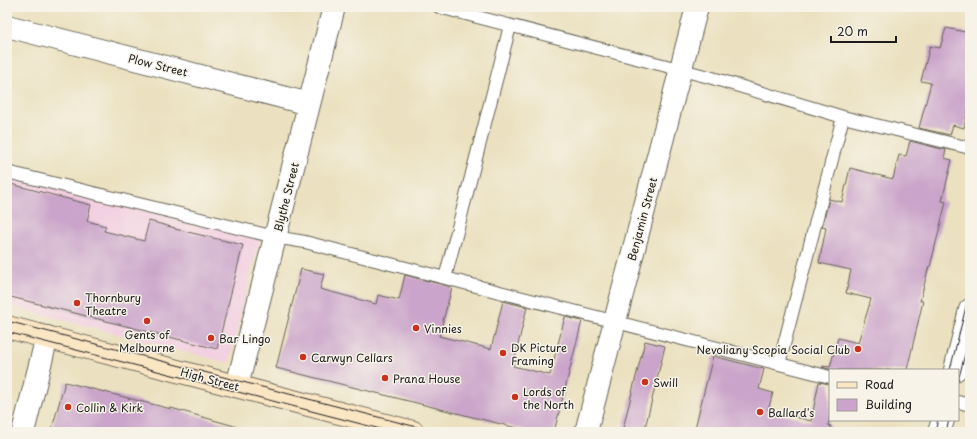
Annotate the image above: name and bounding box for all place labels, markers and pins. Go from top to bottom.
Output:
place label: Thornbury Theatre [85,289,141,319]
marker: Thornbury Theatre [72,298,82,308]
marker: Gents of Melbourne [142,316,152,326]
place label: Vinnies [424,320,462,337]
marker: Vinnies [411,323,421,333]
place label: Gents of Melbourne [119,326,175,356]
place label: Bar Lingo [219,330,271,347]
marker: Bar Lingo [206,333,216,343]
place label: DK Picture Framing [511,339,567,369]
place label: Nevoliany Scopia Social Club [697,341,850,358]
marker: Nevoliany Scopia Social Club [853,344,863,354]
marker: DK Picture Framing [498,348,508,358]
place label: Carwyn Cellars [311,349,393,366]
marker: Carwyn Cellars [298,352,308,362]
place label: Prana House [393,370,461,387]
marker: Prana House [380,373,390,383]
place label: Swill [653,374,678,391]
marker: Swill [640,377,650,387]
place label: Lords of the North [523,383,574,413]
marker: Lords of the North [510,392,520,402]
place label: Collin & Kirk [76,399,144,416]
marker: Collin & Kirk [63,402,73,412]
place label: Ballard's [768,404,814,421]
marker: Ballard's [755,407,765,417]

